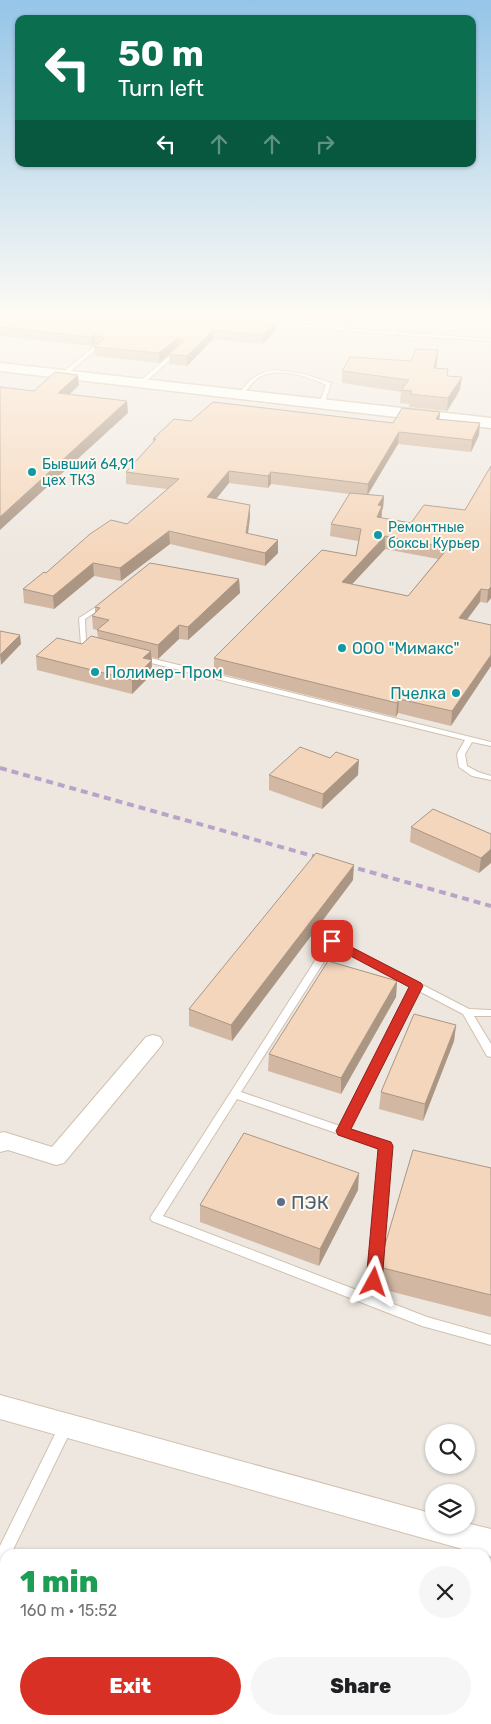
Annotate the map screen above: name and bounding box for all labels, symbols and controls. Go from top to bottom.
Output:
text: 50 m [118,33,204,75]
icon: left [35,35,100,100]
text: Turn left [118,75,204,102]
icon: left [152,130,180,158]
icon: ahead [205,130,233,158]
icon: ahead [258,130,286,158]
icon: right [311,130,339,158]
place label: Бывший 64,91 цех ТКЗ [42,456,134,489]
marker: Бывший 64,91 цех ТКЗ [26,466,38,478]
place label: Ремонтные боксы Курьер [388,519,480,552]
marker: Ремонтные боксы Курьер [372,529,384,541]
place label: ООО "Мимакс" [352,639,460,658]
marker: ООО "Мимакс" [336,642,348,654]
place label: Полимер-Пром [105,663,223,682]
marker: Полимер-Пром [89,666,101,678]
place label: Пчелка [390,684,446,703]
marker: Пчелка [450,687,462,699]
pin [311,920,353,962]
icon: arrive [318,927,346,955]
place label: ПЭК [291,1191,329,1214]
marker: ПЭК [275,1196,287,1208]
position arrow [347,1255,399,1307]
map controls [425,1424,475,1534]
button: search [425,1424,475,1474]
button: layers [425,1484,475,1534]
text: 1 min [20,1564,98,1600]
button: close [419,1566,471,1618]
text: 160 m · 15:52 [20,1601,117,1620]
button: Exit [20,1657,241,1715]
button: Share [251,1657,471,1715]

